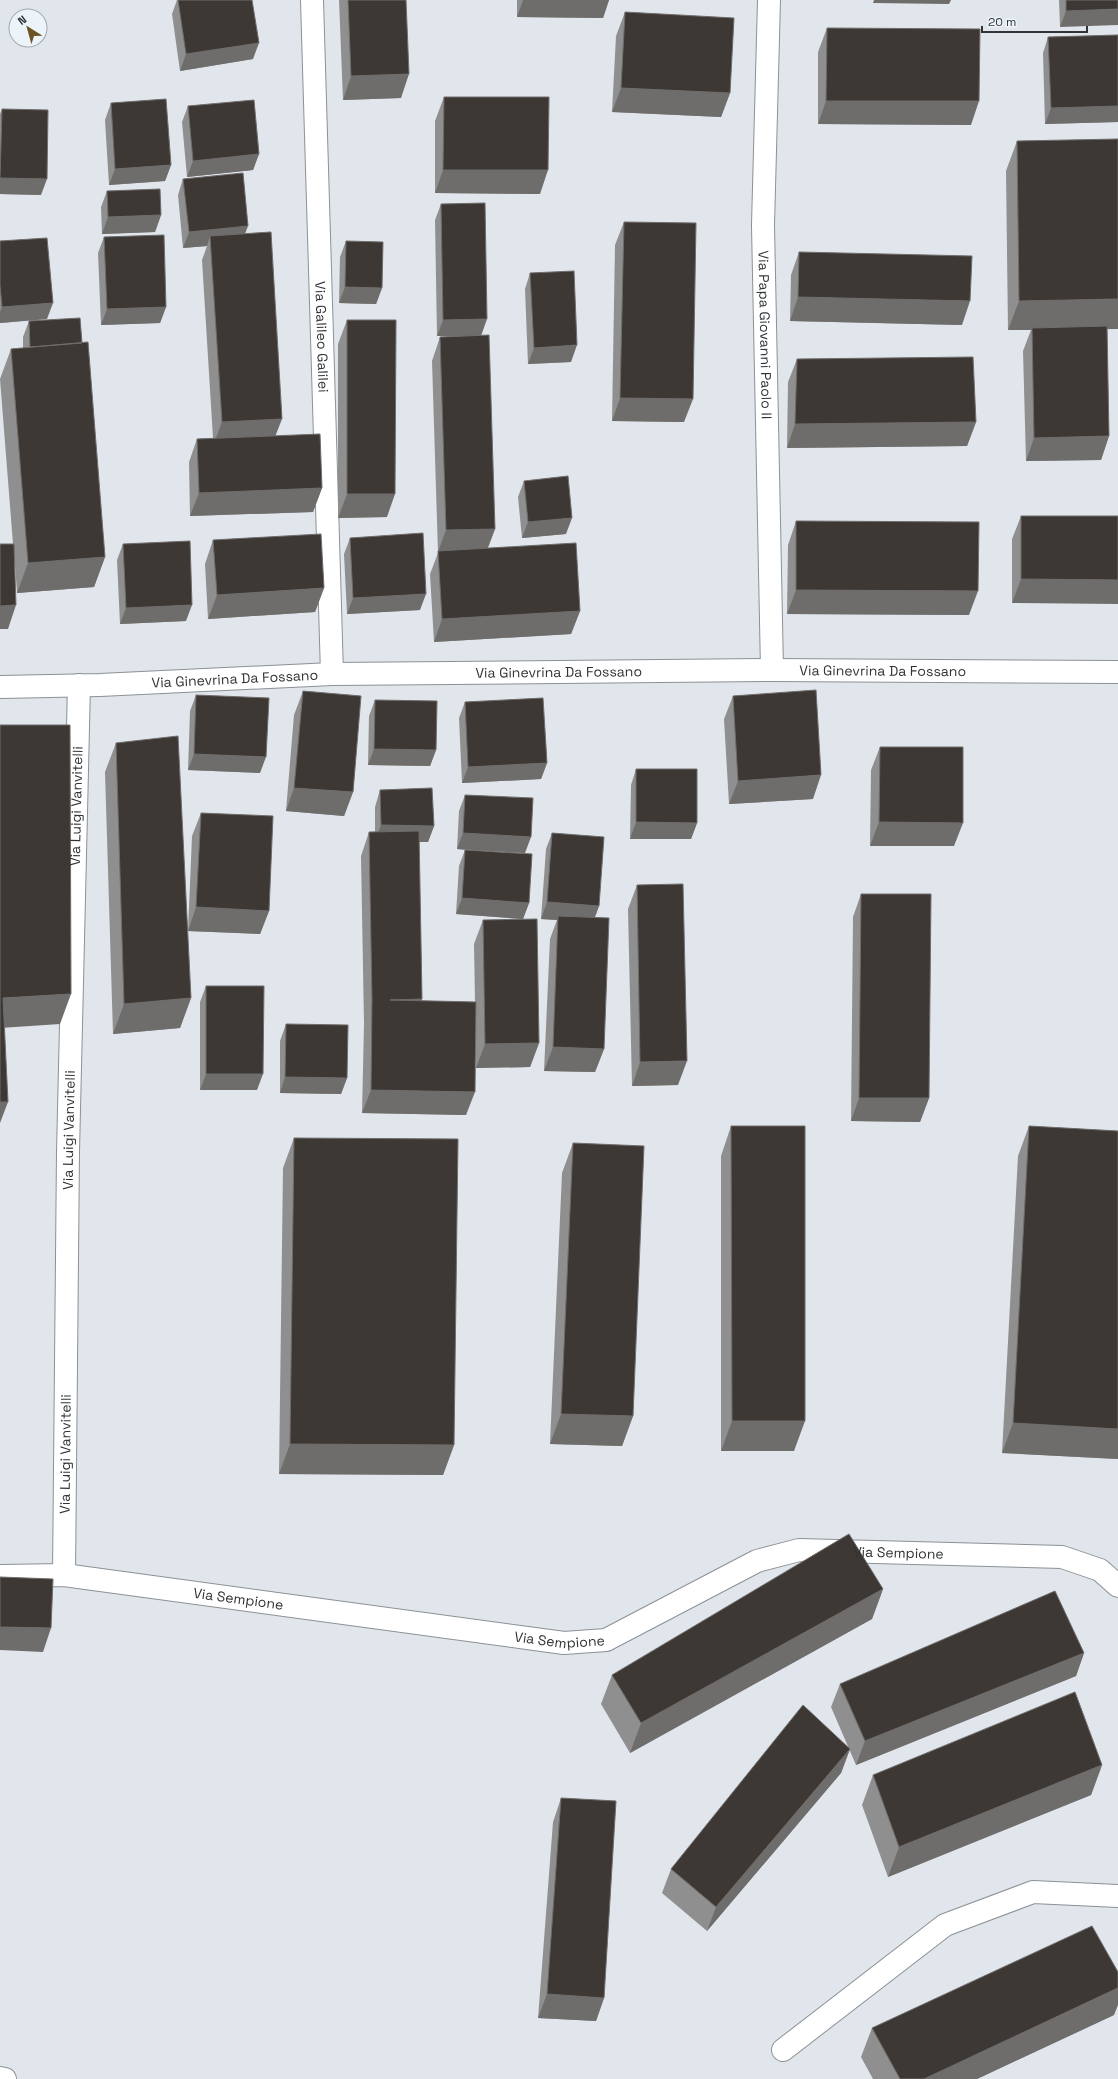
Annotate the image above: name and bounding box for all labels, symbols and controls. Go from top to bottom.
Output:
north arrow [8,8,48,48]
scale bar [982,8,1087,34]
text: N [15,12,29,28]
text: 20 m [988,14,1016,30]
street label: Via Papa Giovanni Paolo II [755,250,776,419]
street label: Via Galileo Galilei [311,281,333,393]
street label: Via Ginevrina Da Fossano [799,661,966,680]
street label: Via Ginevrina Da Fossano [475,662,642,682]
street label: Via Ginevrina Da Fossano [151,666,319,692]
street label: Via Luigi Vanvitelli [66,746,87,866]
street label: Via Luigi Vanvitelli [59,1070,79,1190]
street label: Via Luigi Vanvitelli [56,1394,75,1514]
street label: Via Sempione [853,1542,944,1563]
street label: Via Sempione [192,1584,285,1614]
street label: Via Sempione [513,1627,605,1652]

